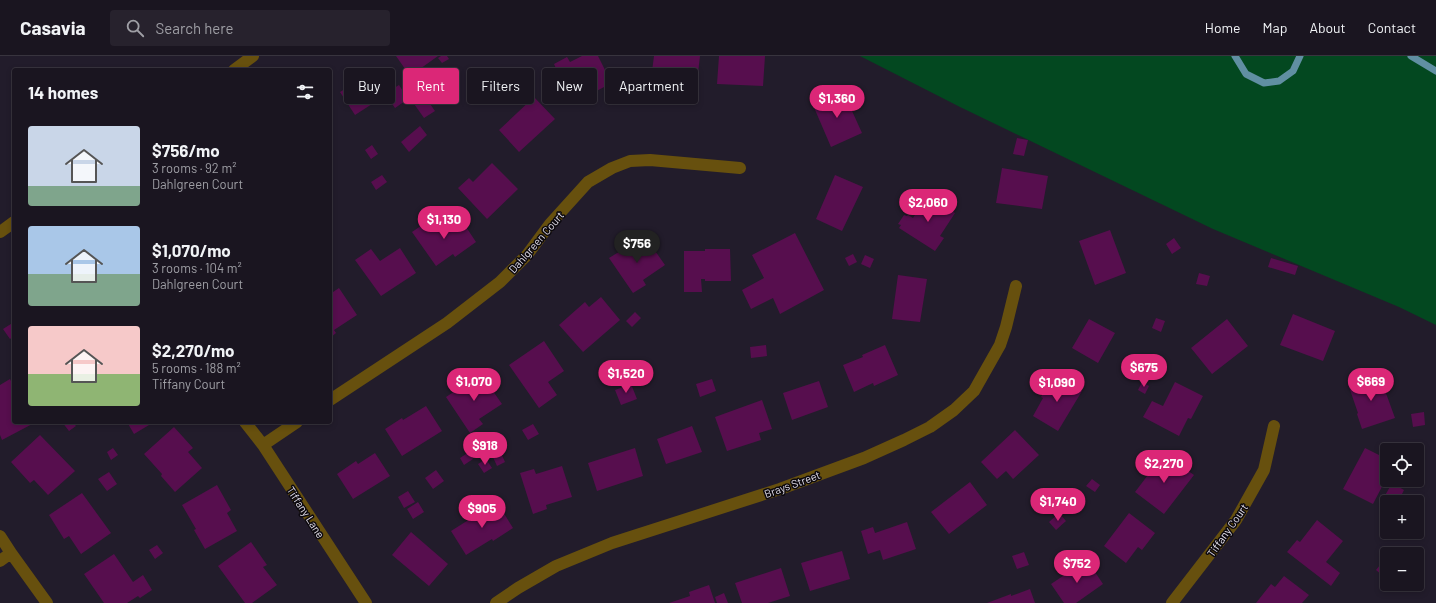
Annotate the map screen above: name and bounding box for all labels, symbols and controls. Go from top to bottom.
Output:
search box [110,10,390,46]
text: Casavia [20,16,86,39]
icon: search [124,17,146,39]
text: Search here [156,19,234,37]
text: Home [1205,19,1241,36]
text: Map [1263,19,1287,36]
text: About [1309,19,1346,36]
text: Contact [1368,19,1416,36]
chip: Buy [344,68,395,104]
chip: Rent [403,68,459,104]
chip: Filters [467,68,534,104]
chip: New [542,68,597,104]
chip: Apartment [605,68,698,104]
icon: filters [294,81,316,103]
text: 14 homes [28,82,98,102]
pin: $1,360 [804,85,870,119]
text: $1,360 [819,90,855,106]
text: $756/mo [152,140,220,160]
icon: home [60,142,108,190]
text: 3 rooms · 92 m² [152,160,236,176]
text: Dahlgreen Court [152,176,243,192]
pin: $2,060 [895,189,961,223]
text: $2,060 [908,194,948,210]
pin: $1,130 [411,206,477,240]
street label: Dahlgreen Court [506,209,566,275]
text: $1,130 [427,211,461,227]
pin: $756 [613,230,661,264]
text: $756 [623,235,651,251]
text: $1,070/mo [152,240,231,260]
icon: home [60,242,108,290]
text: 3 rooms · 104 m² [152,260,242,276]
text: Dahlgreen Court [152,276,243,292]
text: $2,270/mo [152,340,235,360]
icon: home [60,342,108,390]
pin: $675 [1120,354,1168,388]
text: $675 [1130,359,1158,375]
text: 5 rooms · 188 m² [152,360,241,376]
pin: $1,520 [593,360,659,394]
text: $1,520 [607,365,645,381]
pin: $1,070 [441,368,507,402]
pin: $669 [1347,368,1395,402]
pin: $1,090 [1024,369,1090,403]
text: $1,070 [456,373,492,389]
text: $669 [1357,373,1385,389]
text: $1,090 [1039,374,1075,390]
text: Tiffany Court [152,376,225,392]
pin: $918 [461,432,509,466]
text: $918 [472,437,498,453]
map controls [1380,443,1424,591]
button: locate [1380,443,1424,487]
pin: $2,270 [1131,450,1197,484]
text: $2,270 [1144,455,1184,471]
street label: Brays Street [762,468,822,500]
street label: Tiffany Lane [285,484,328,540]
pin: $1,740 [1025,488,1091,522]
text: $1,740 [1039,493,1077,509]
pin: $905 [458,495,506,529]
button: + [1380,495,1424,539]
text: $905 [468,500,496,516]
street label: Tiffany Court [1204,501,1250,559]
button: − [1380,547,1424,591]
pin: $752 [1053,550,1101,584]
text: $752 [1063,555,1091,571]

